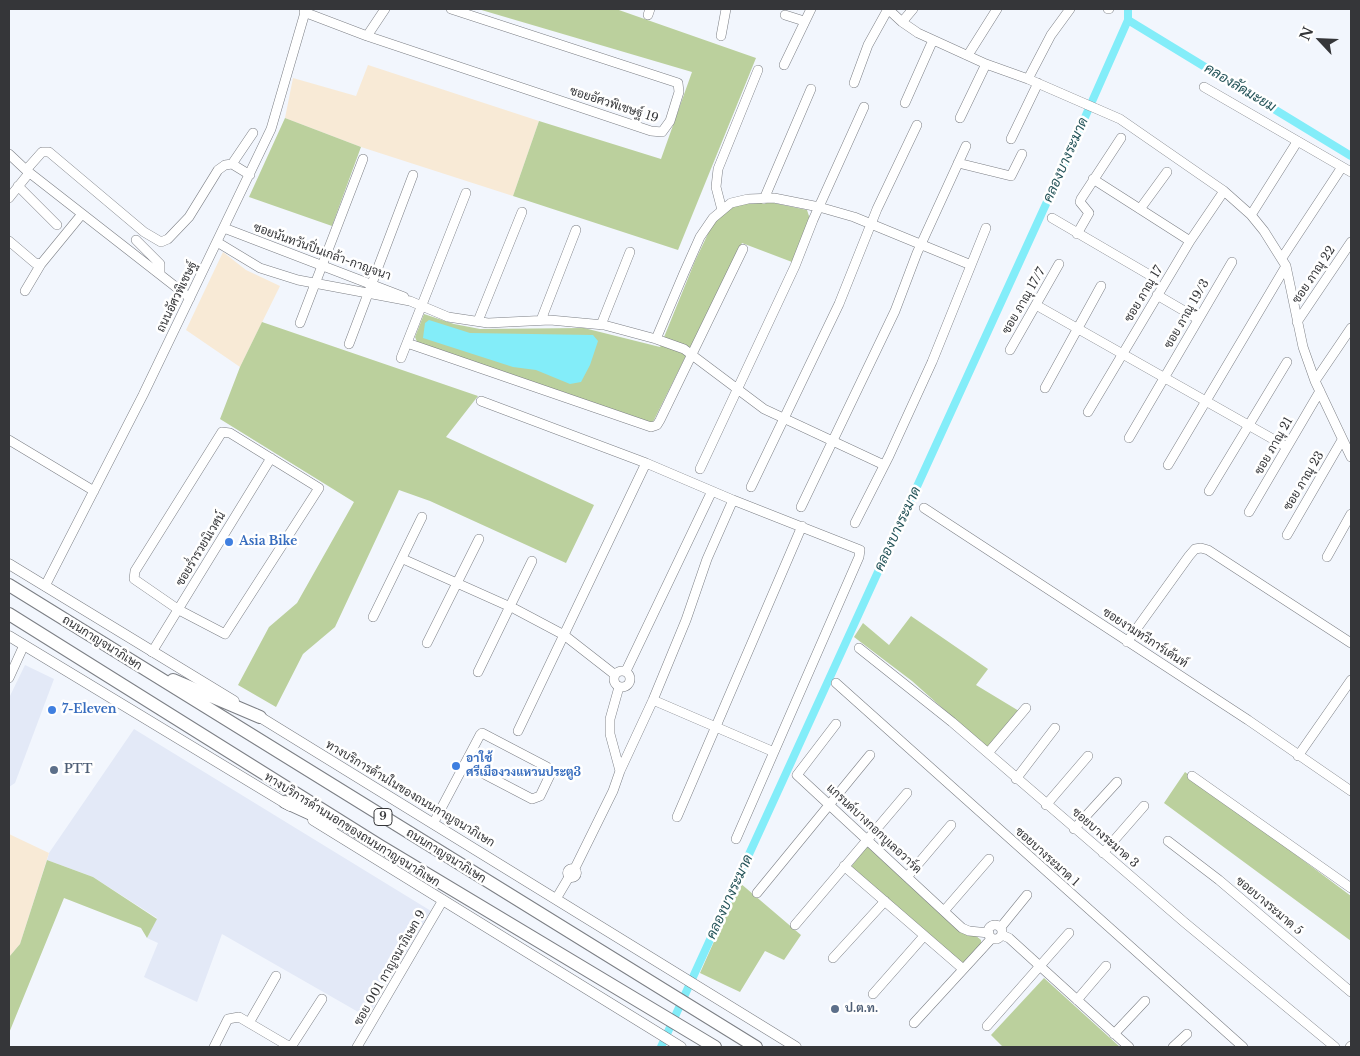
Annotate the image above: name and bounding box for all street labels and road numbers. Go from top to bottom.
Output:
street label: ซอยอัศวพิเชษฐ์ 19 [568,84,660,126]
street label: ซอยนันทวันปิ่นเกล้า-กาญจนา [251,220,393,284]
street label: ซอย ภาณุ 22 [1290,244,1338,306]
street label: ถนนอัศวพิเชษฐ์ [154,259,200,335]
street label: ซอย ภาณุ 17 [1122,263,1166,325]
street label: ซอย ภาณุ 17/7 [999,265,1049,337]
street label: ซอย ภาณุ 19/3 [1161,277,1213,351]
street label: ซอย ภาณุ 21 [1252,415,1296,477]
street label: ซอย ภาณุ 23 [1281,449,1327,513]
street label: ซอยร่ำรวยนิเวศน์ [173,509,229,589]
street label: ซอยงามทวีการ์เด้นท์ [1100,605,1190,671]
street label: ถนนกาญจนาภิเษก [59,613,145,673]
street label: ทางบริการด้านในของถนนกาญจนาภิเษก [323,738,497,850]
street label: ทางบริการด้านนอกของถนนกาญจนาภิเษก [262,770,442,890]
street label: แกรนด์บางกอกบูเลอวาร์ด [824,781,924,877]
street label: ซอยบางระมาด 3 [1069,805,1141,871]
road number: 9 [374,809,392,826]
street label: ซอยบางระมาด 1 [1012,824,1082,890]
street label: ถนนกาญจนาภิเษก [403,826,489,886]
street label: ซอยบางระมาด 5 [1233,874,1305,938]
street label: ซอย 001 กาญจนาภิเษก 9 [351,908,429,1028]

